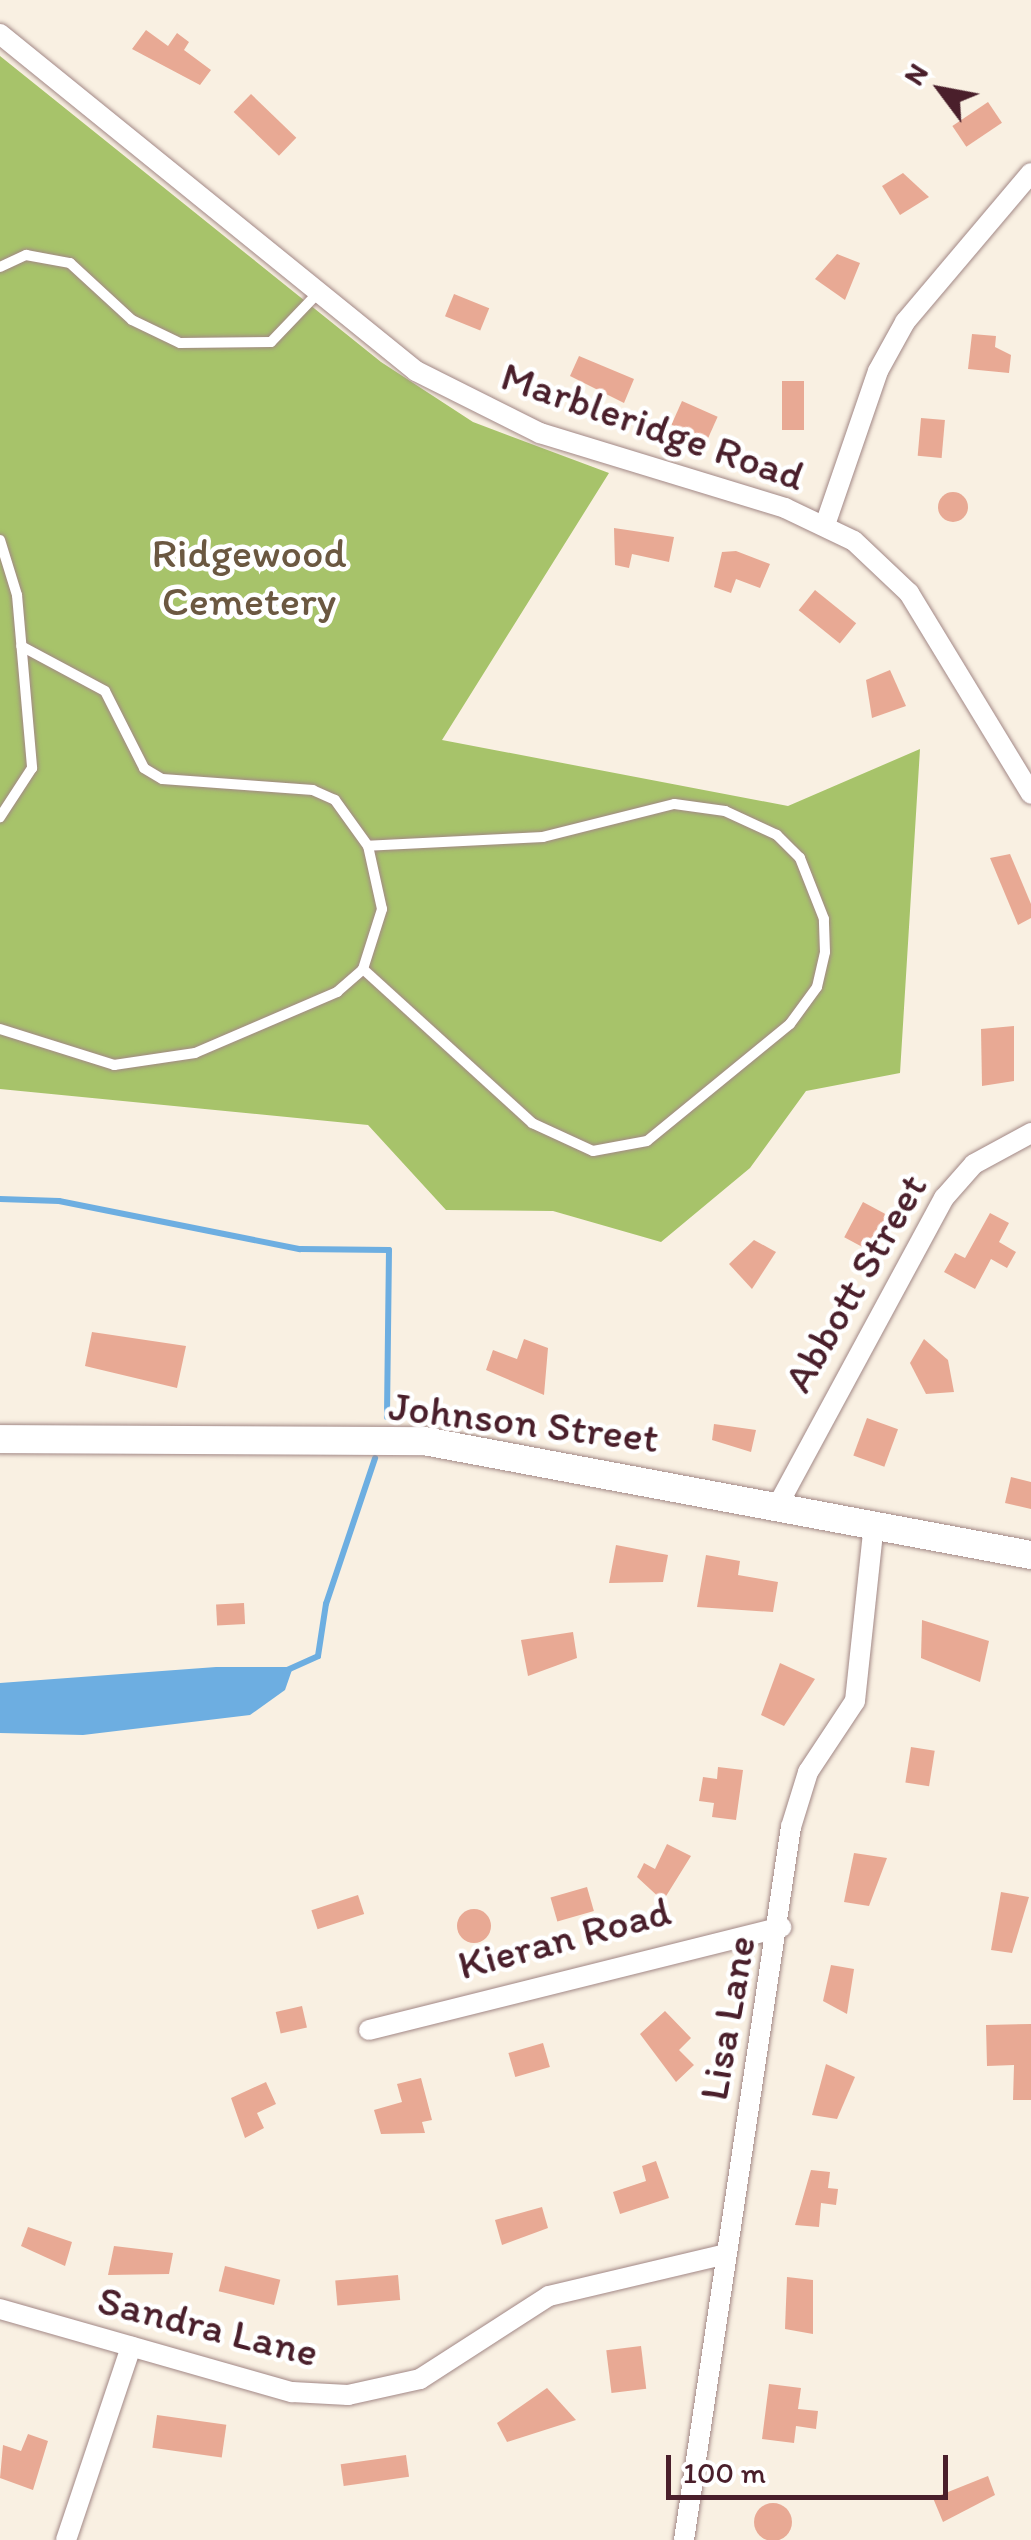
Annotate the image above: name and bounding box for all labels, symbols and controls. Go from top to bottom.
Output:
north arrow [891,40,991,140]
text: N [896,57,935,91]
street label: Marbleridge Road [495,351,811,501]
park label: Ridgewood Cemetery [151,528,347,626]
street label: Abbott Street [773,1165,937,1401]
street label: Johnson Street [387,1380,661,1464]
street label: Kieran Road [452,1885,676,1991]
street label: Lisa Lane [688,1931,766,2105]
street label: Sandra Lane [93,2274,323,2378]
scale bar [671,2435,954,2497]
text: 100 m [683,2454,766,2491]

